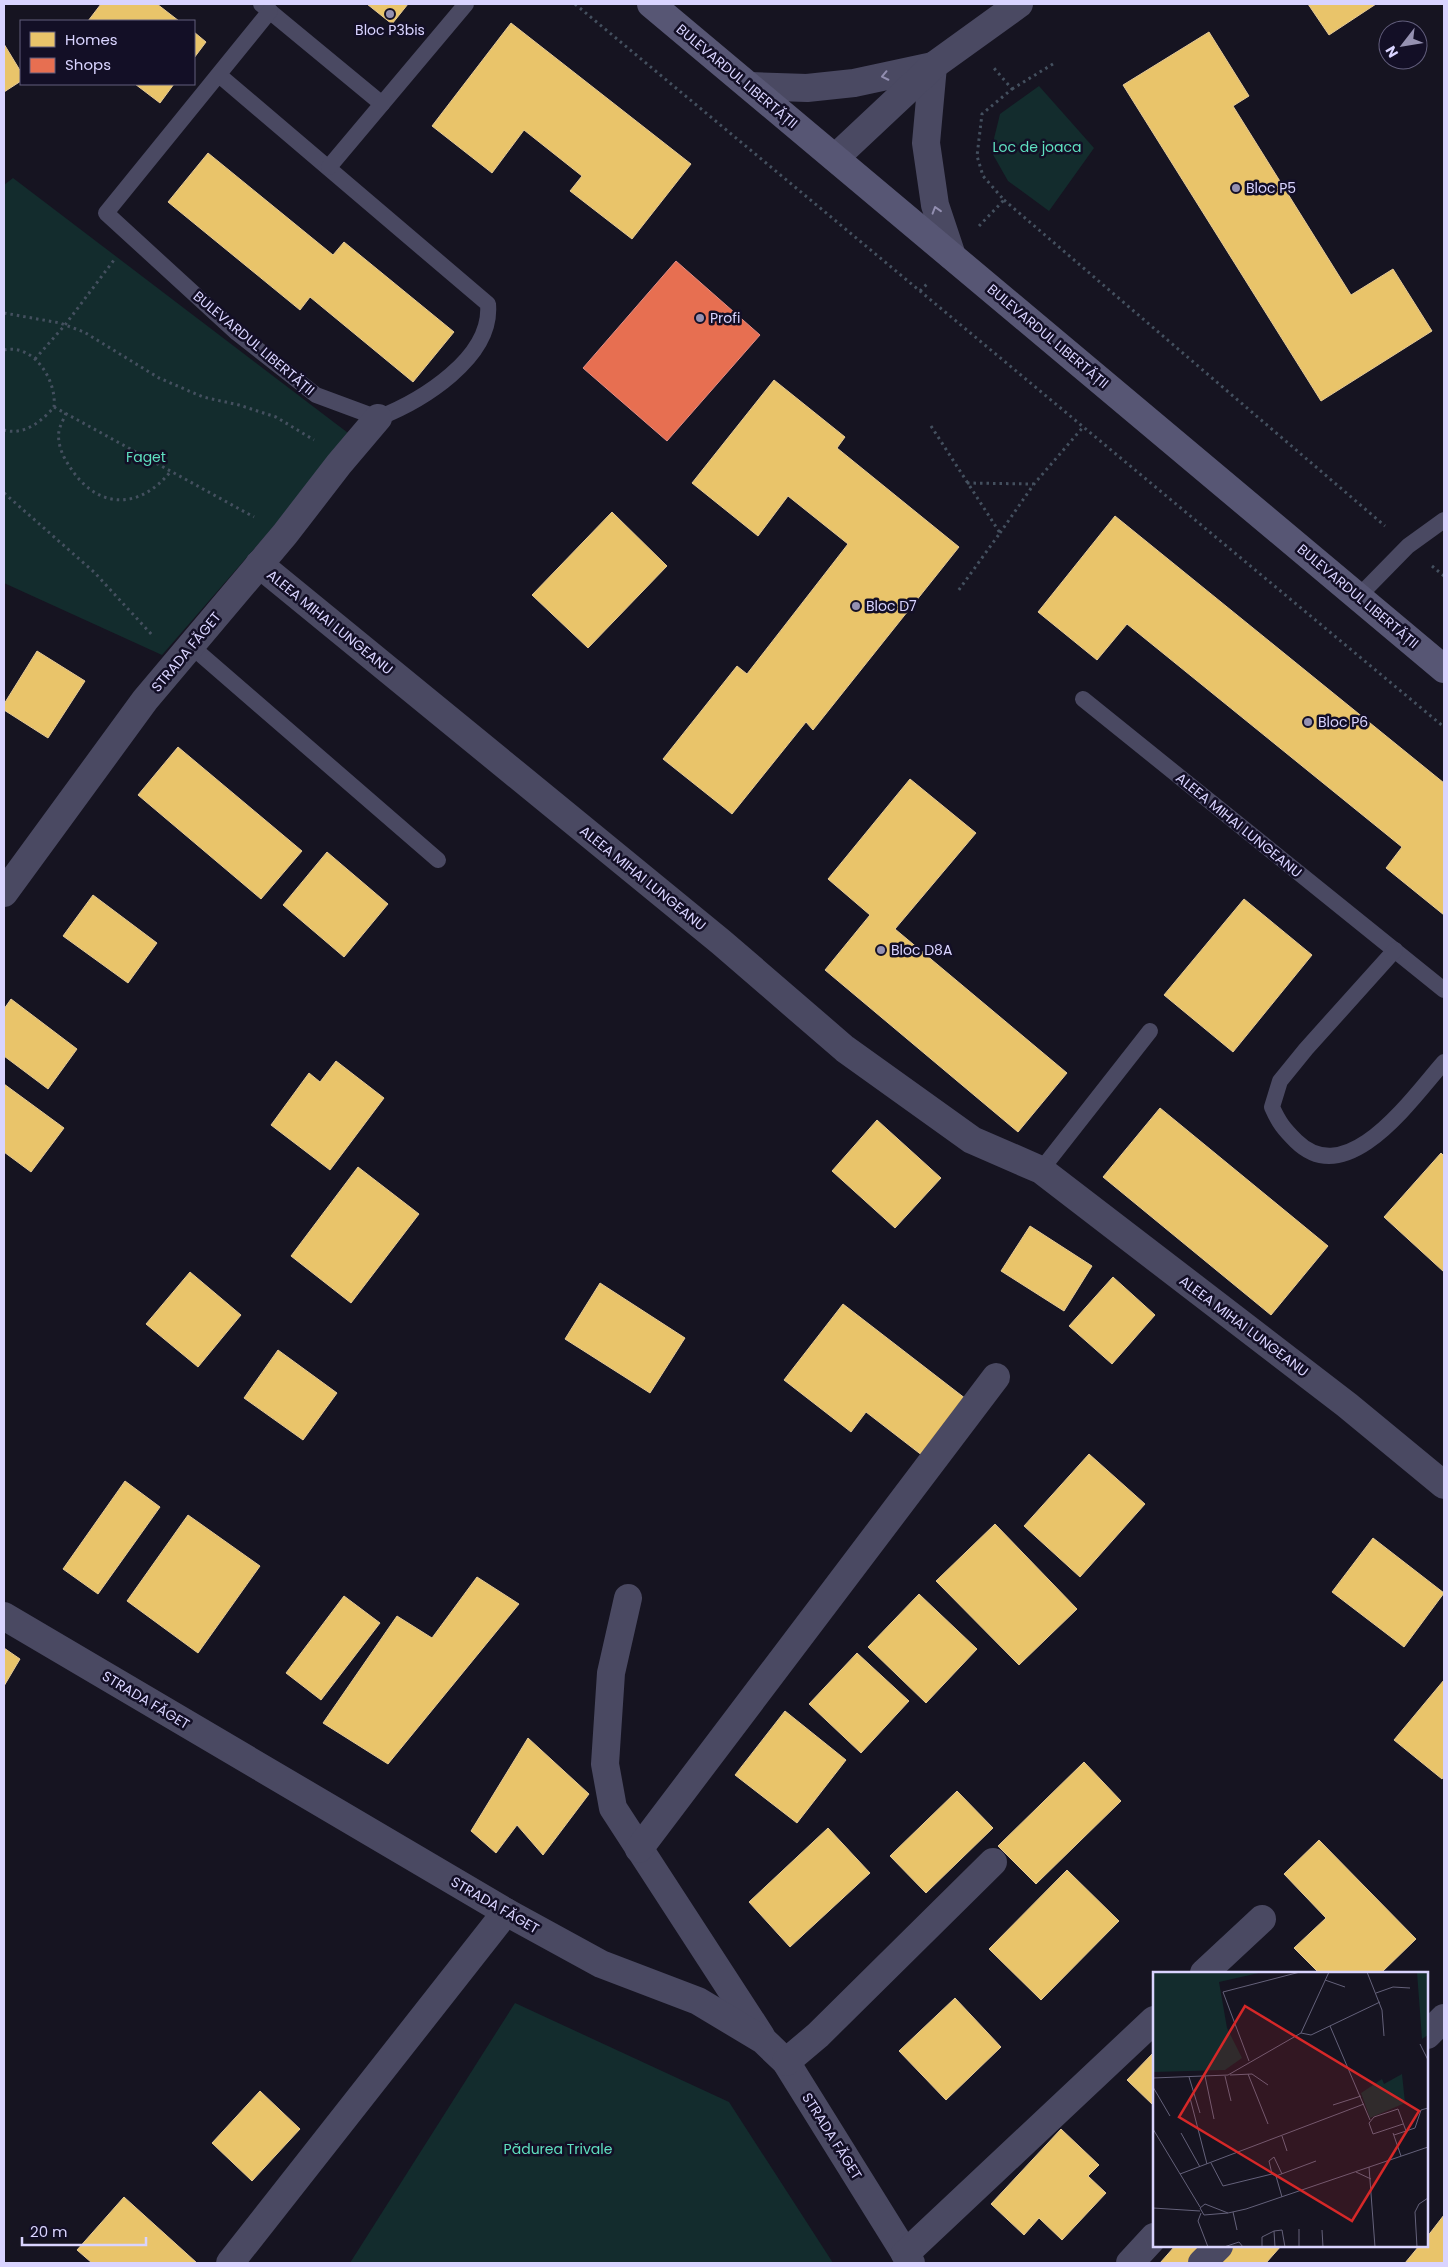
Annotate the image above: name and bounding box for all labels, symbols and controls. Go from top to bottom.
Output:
marker: Bloc P3bis [384,8,396,20]
street label: BULEVARDUL LIBERTĂȚII [672,19,802,133]
legend [20,20,195,85]
place label: Bloc P3bis [355,20,425,40]
north arrow [1378,20,1428,70]
text: Homes [65,29,118,50]
text: N [1381,42,1403,61]
text: Shops [65,54,111,75]
one-way arrow [881,70,890,81]
park label: Loc de joaca [993,137,1081,157]
place label: Bloc P5 [1246,178,1296,198]
marker: Bloc P5 [1230,182,1242,194]
one-way arrow [932,206,942,215]
street label: BULEVARDUL LIBERTĂȚII [983,279,1113,393]
street label: BULEVARDUL LIBERTĂȚII [189,286,319,400]
place label: Profi [710,308,740,328]
marker: Profi [694,312,706,324]
park label: Faget [126,447,166,467]
street label: BULEVARDUL LIBERTĂȚII [1293,539,1423,653]
street label: ALEEA MIHAI LUNGEANU [263,565,397,679]
place label: Bloc D7 [866,596,917,616]
marker: Bloc D7 [850,600,862,612]
street label: STRADA FĂGET [147,607,226,696]
place label: Bloc P6 [1318,712,1368,732]
marker: Bloc P6 [1302,716,1314,728]
street label: ALEEA MIHAI LUNGEANU [1172,768,1306,882]
street label: ALEEA MIHAI LUNGEANU [576,821,710,935]
place label: Bloc D8A [891,940,952,960]
marker: Bloc D8A [875,944,887,956]
street label: ALEEA MIHAI LUNGEANU [1175,1271,1313,1381]
street label: STRADA FĂGET [98,1666,194,1734]
street label: STRADA FĂGET [447,1872,543,1939]
inset map [1153,1972,1428,2247]
street label: STRADA FĂGET [797,2089,867,2184]
park label: Pădurea Trivale [504,2139,613,2159]
scale bar [22,2214,146,2246]
text: 20 m [30,2221,68,2242]

